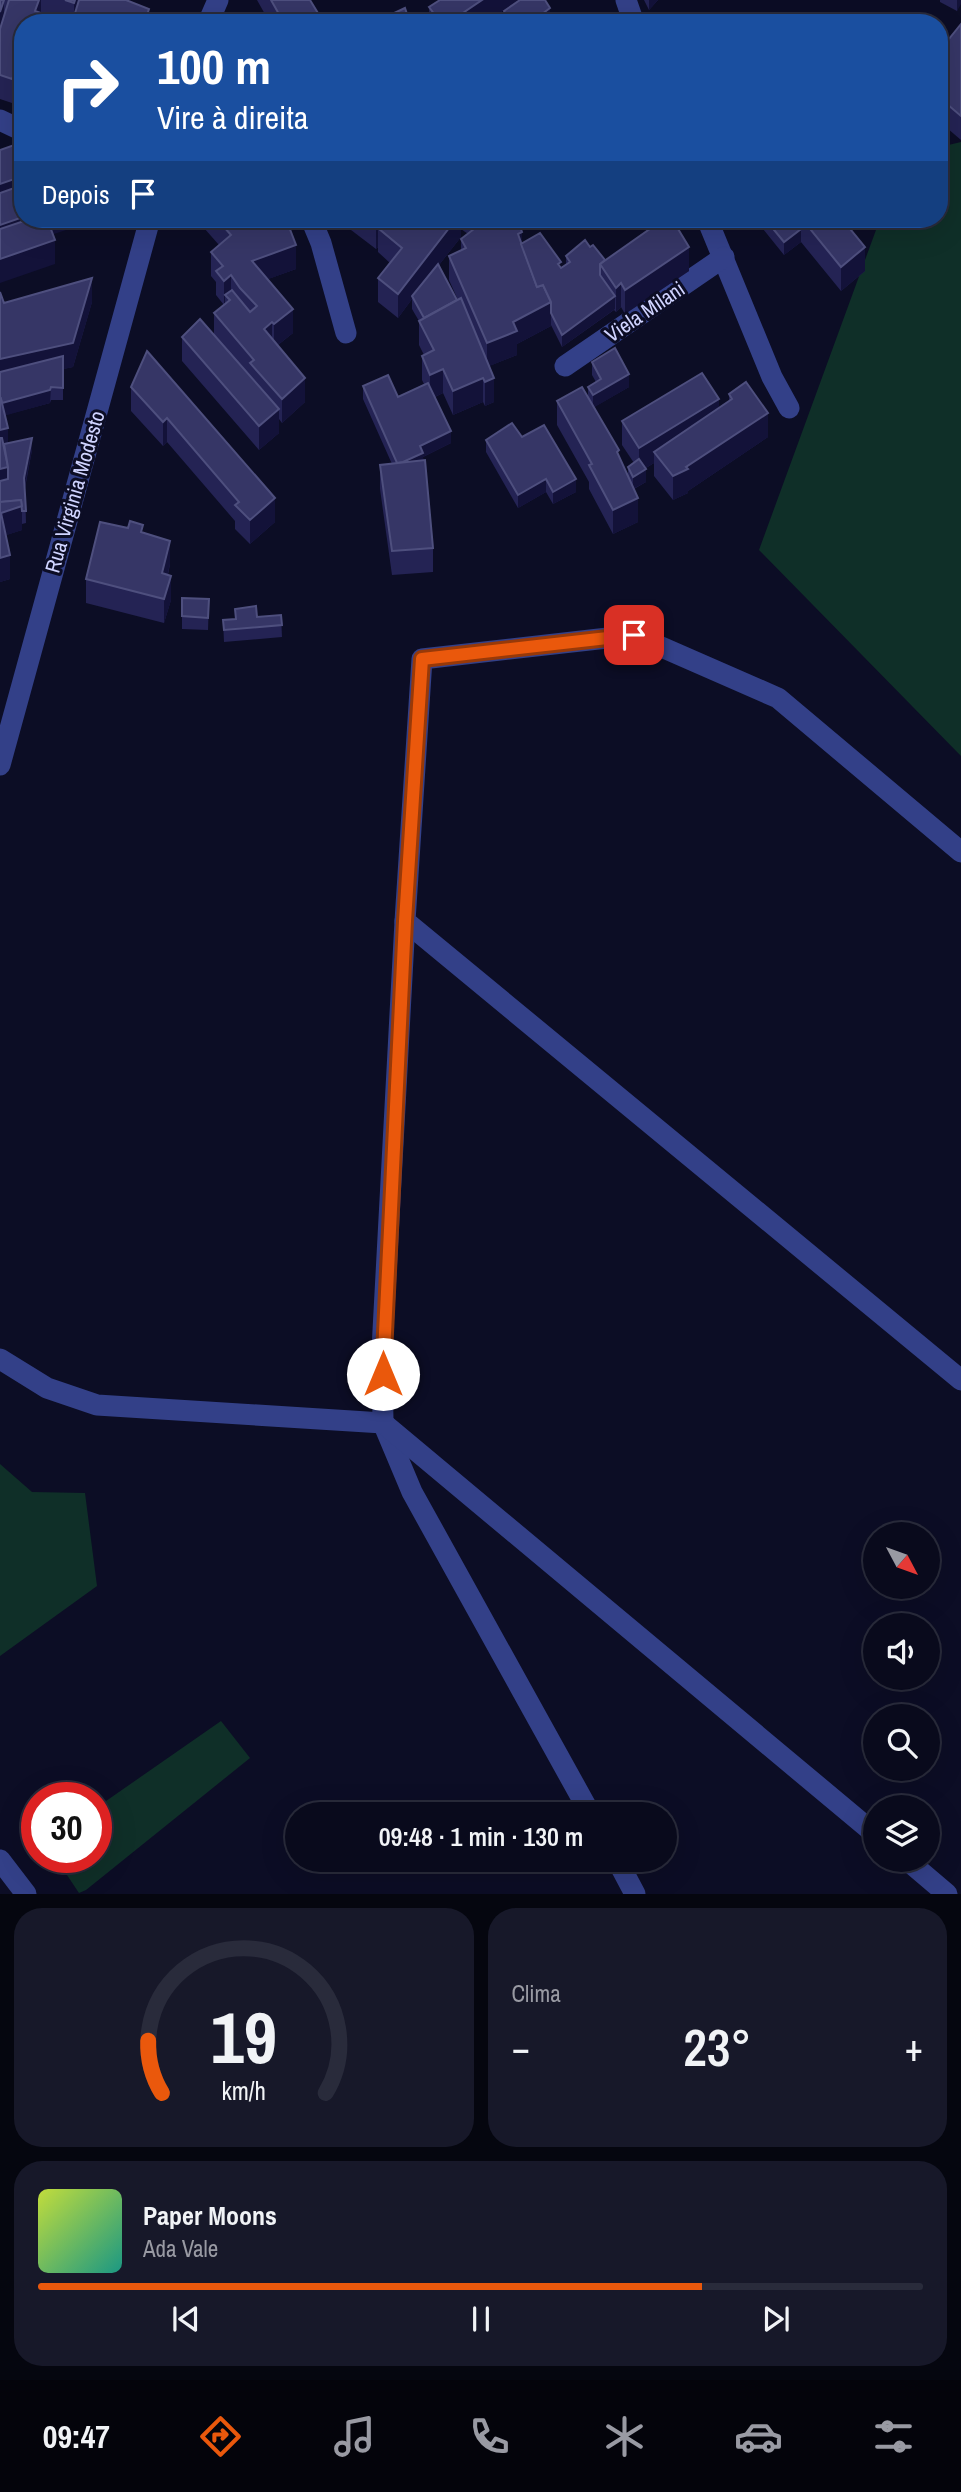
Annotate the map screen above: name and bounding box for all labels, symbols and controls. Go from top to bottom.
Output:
text: 100 m [157,33,271,99]
icon: right [42,42,133,133]
text: Vire à direita [157,96,308,139]
icon: arrive [124,175,162,213]
text: Depois [42,177,110,212]
street label: Viela Milani [599,274,690,349]
street label: Rua Virginia Modesto [38,407,112,576]
pin [604,605,664,665]
icon: arrive [615,616,653,654]
position arrow [346,1337,420,1411]
north arrow [863,1522,940,1600]
map controls [863,1522,940,1872]
button: sound [863,1613,940,1690]
button: search [863,1704,940,1781]
speed limit sign: 30 [21,1782,112,1873]
button: layers [863,1795,940,1872]
text: 09:48 · 1 min · 130 m [379,1819,583,1854]
text: Clima [512,1978,561,2009]
text: 19 [211,1989,277,2087]
text: 23° [683,2012,751,2082]
text: − [512,2022,530,2073]
text: + [905,2022,923,2073]
text: km/h [222,2074,266,2108]
text: Paper Moons [143,2198,277,2233]
text: Ada Vale [143,2233,218,2264]
icon: previous [167,2300,205,2338]
icon: pause [462,2300,500,2338]
icon: next [757,2300,795,2338]
icon: directions [196,2412,245,2461]
icon: music [330,2412,379,2461]
icon: phone [465,2412,514,2461]
icon: climate [600,2412,649,2461]
icon: car [734,2412,783,2461]
icon: filters [869,2412,918,2461]
text: 09:47 [43,2415,110,2458]

